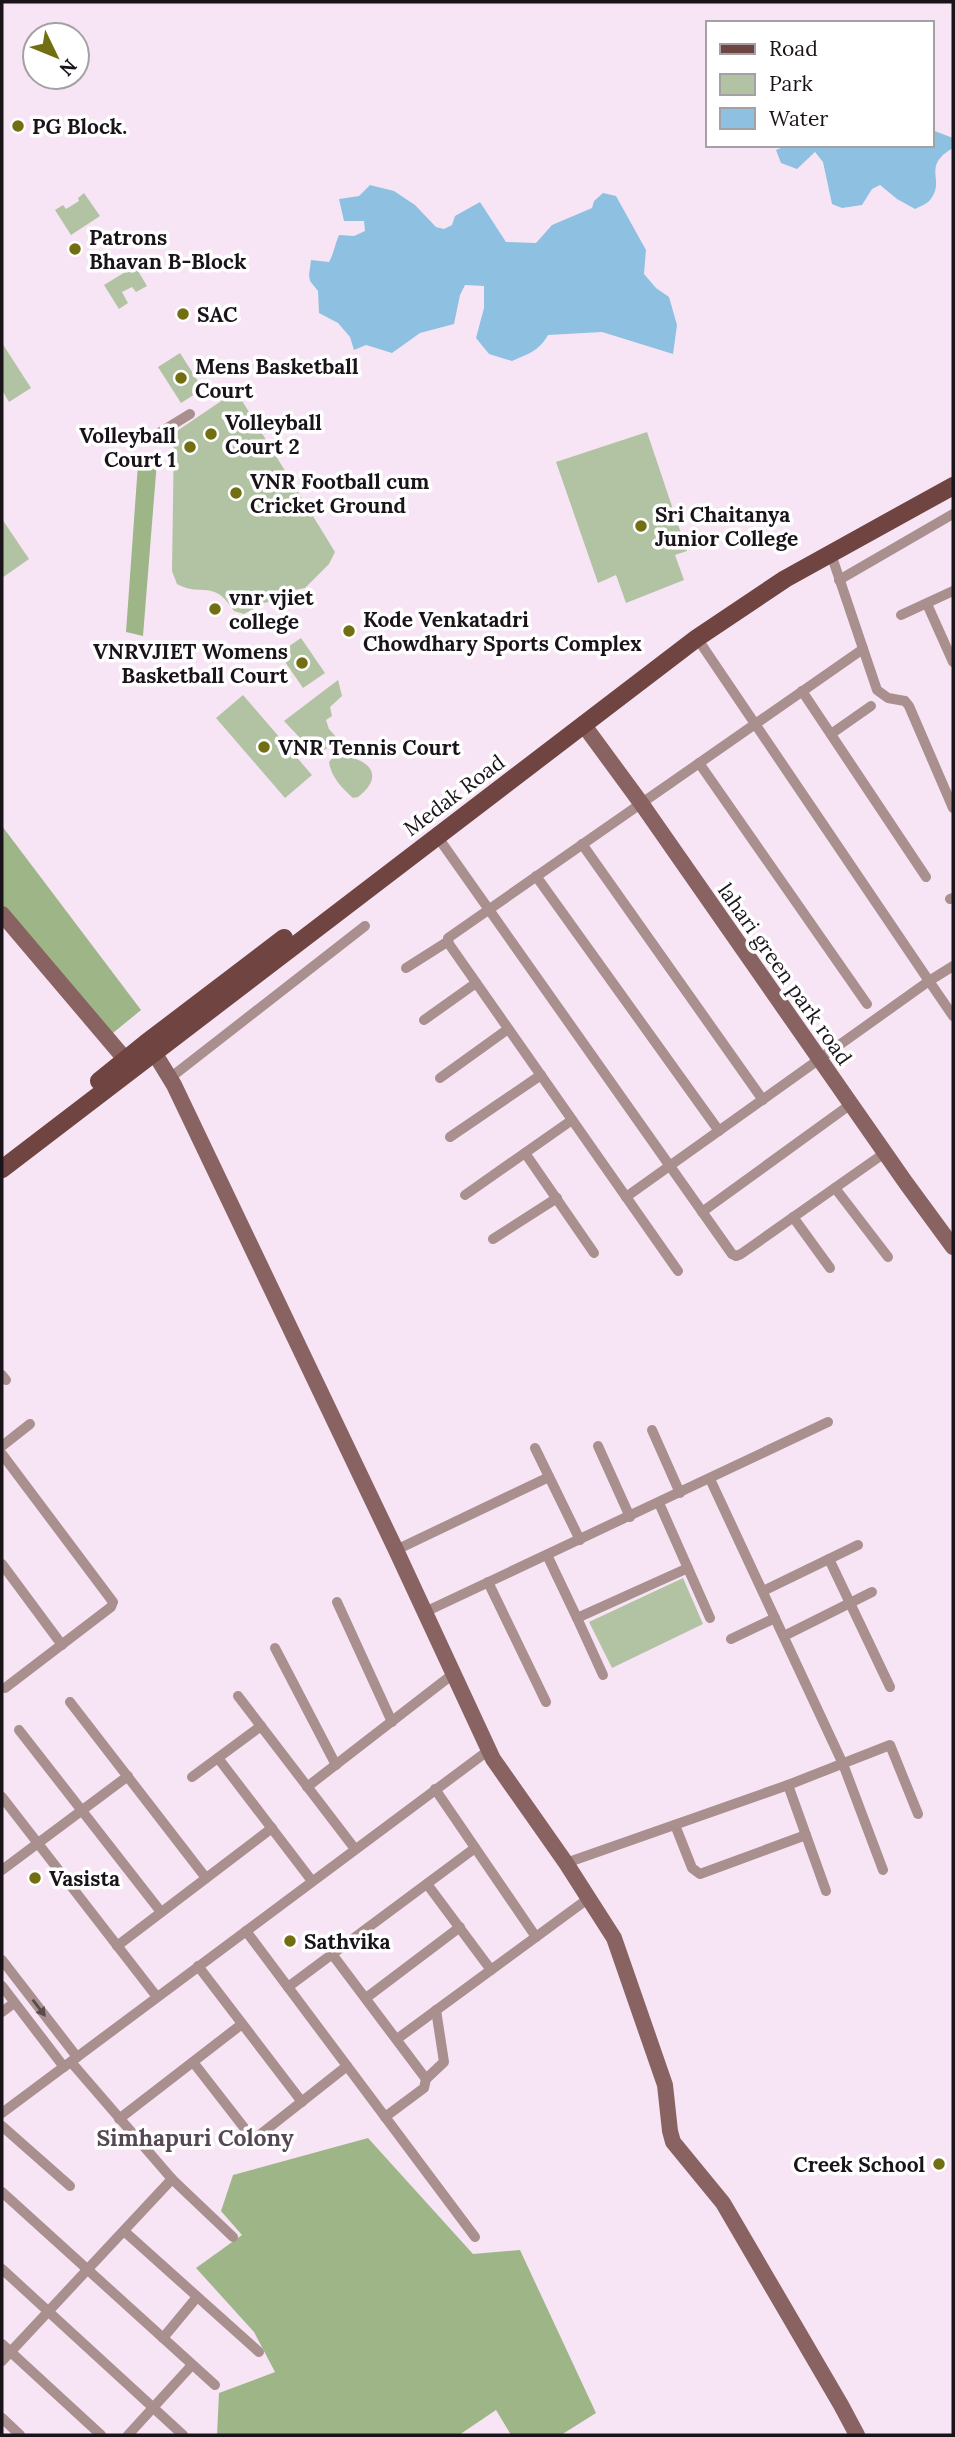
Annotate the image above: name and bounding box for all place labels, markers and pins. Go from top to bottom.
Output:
place label: PG Block. [32,113,127,140]
marker: PG Block. [10,118,26,134]
place label: Patrons Bhavan B-Block [89,224,247,275]
marker: Patrons Bhavan B-Block [67,241,83,257]
place label: SAC [197,301,238,328]
marker: SAC [175,306,191,322]
place label: Mens Basketball Court [195,353,359,404]
marker: Mens Basketball Court [173,370,189,386]
place label: Volleyball Court 2 [225,409,322,460]
place label: Volleyball Court 1 [79,422,176,473]
marker: Volleyball Court 2 [203,426,219,442]
marker: Volleyball Court 1 [182,439,198,455]
place label: VNR Football cum Cricket Ground [250,468,429,519]
marker: VNR Football cum Cricket Ground [228,485,244,501]
place label: Sri Chaitanya Junior College [655,501,798,552]
marker: Sri Chaitanya Junior College [633,518,649,534]
place label: vnr vjiet college [229,584,314,635]
marker: vnr vjiet college [207,601,223,617]
place label: Kode Venkatadri Chowdhary Sports Complex [363,606,642,657]
marker: Kode Venkatadri Chowdhary Sports Complex [341,623,357,639]
place label: VNRVJIET Womens Basketball Court [93,638,288,689]
marker: VNRVJIET Womens Basketball Court [294,655,310,671]
place label: VNR Tennis Court [278,734,461,761]
marker: VNR Tennis Court [256,739,272,755]
place label: Vasista [49,1865,120,1892]
marker: Vasista [27,1870,43,1886]
place label: Sathvika [304,1928,390,1955]
marker: Sathvika [282,1933,298,1949]
place label: Creek School [793,2151,925,2178]
marker: Creek School [931,2156,947,2172]

